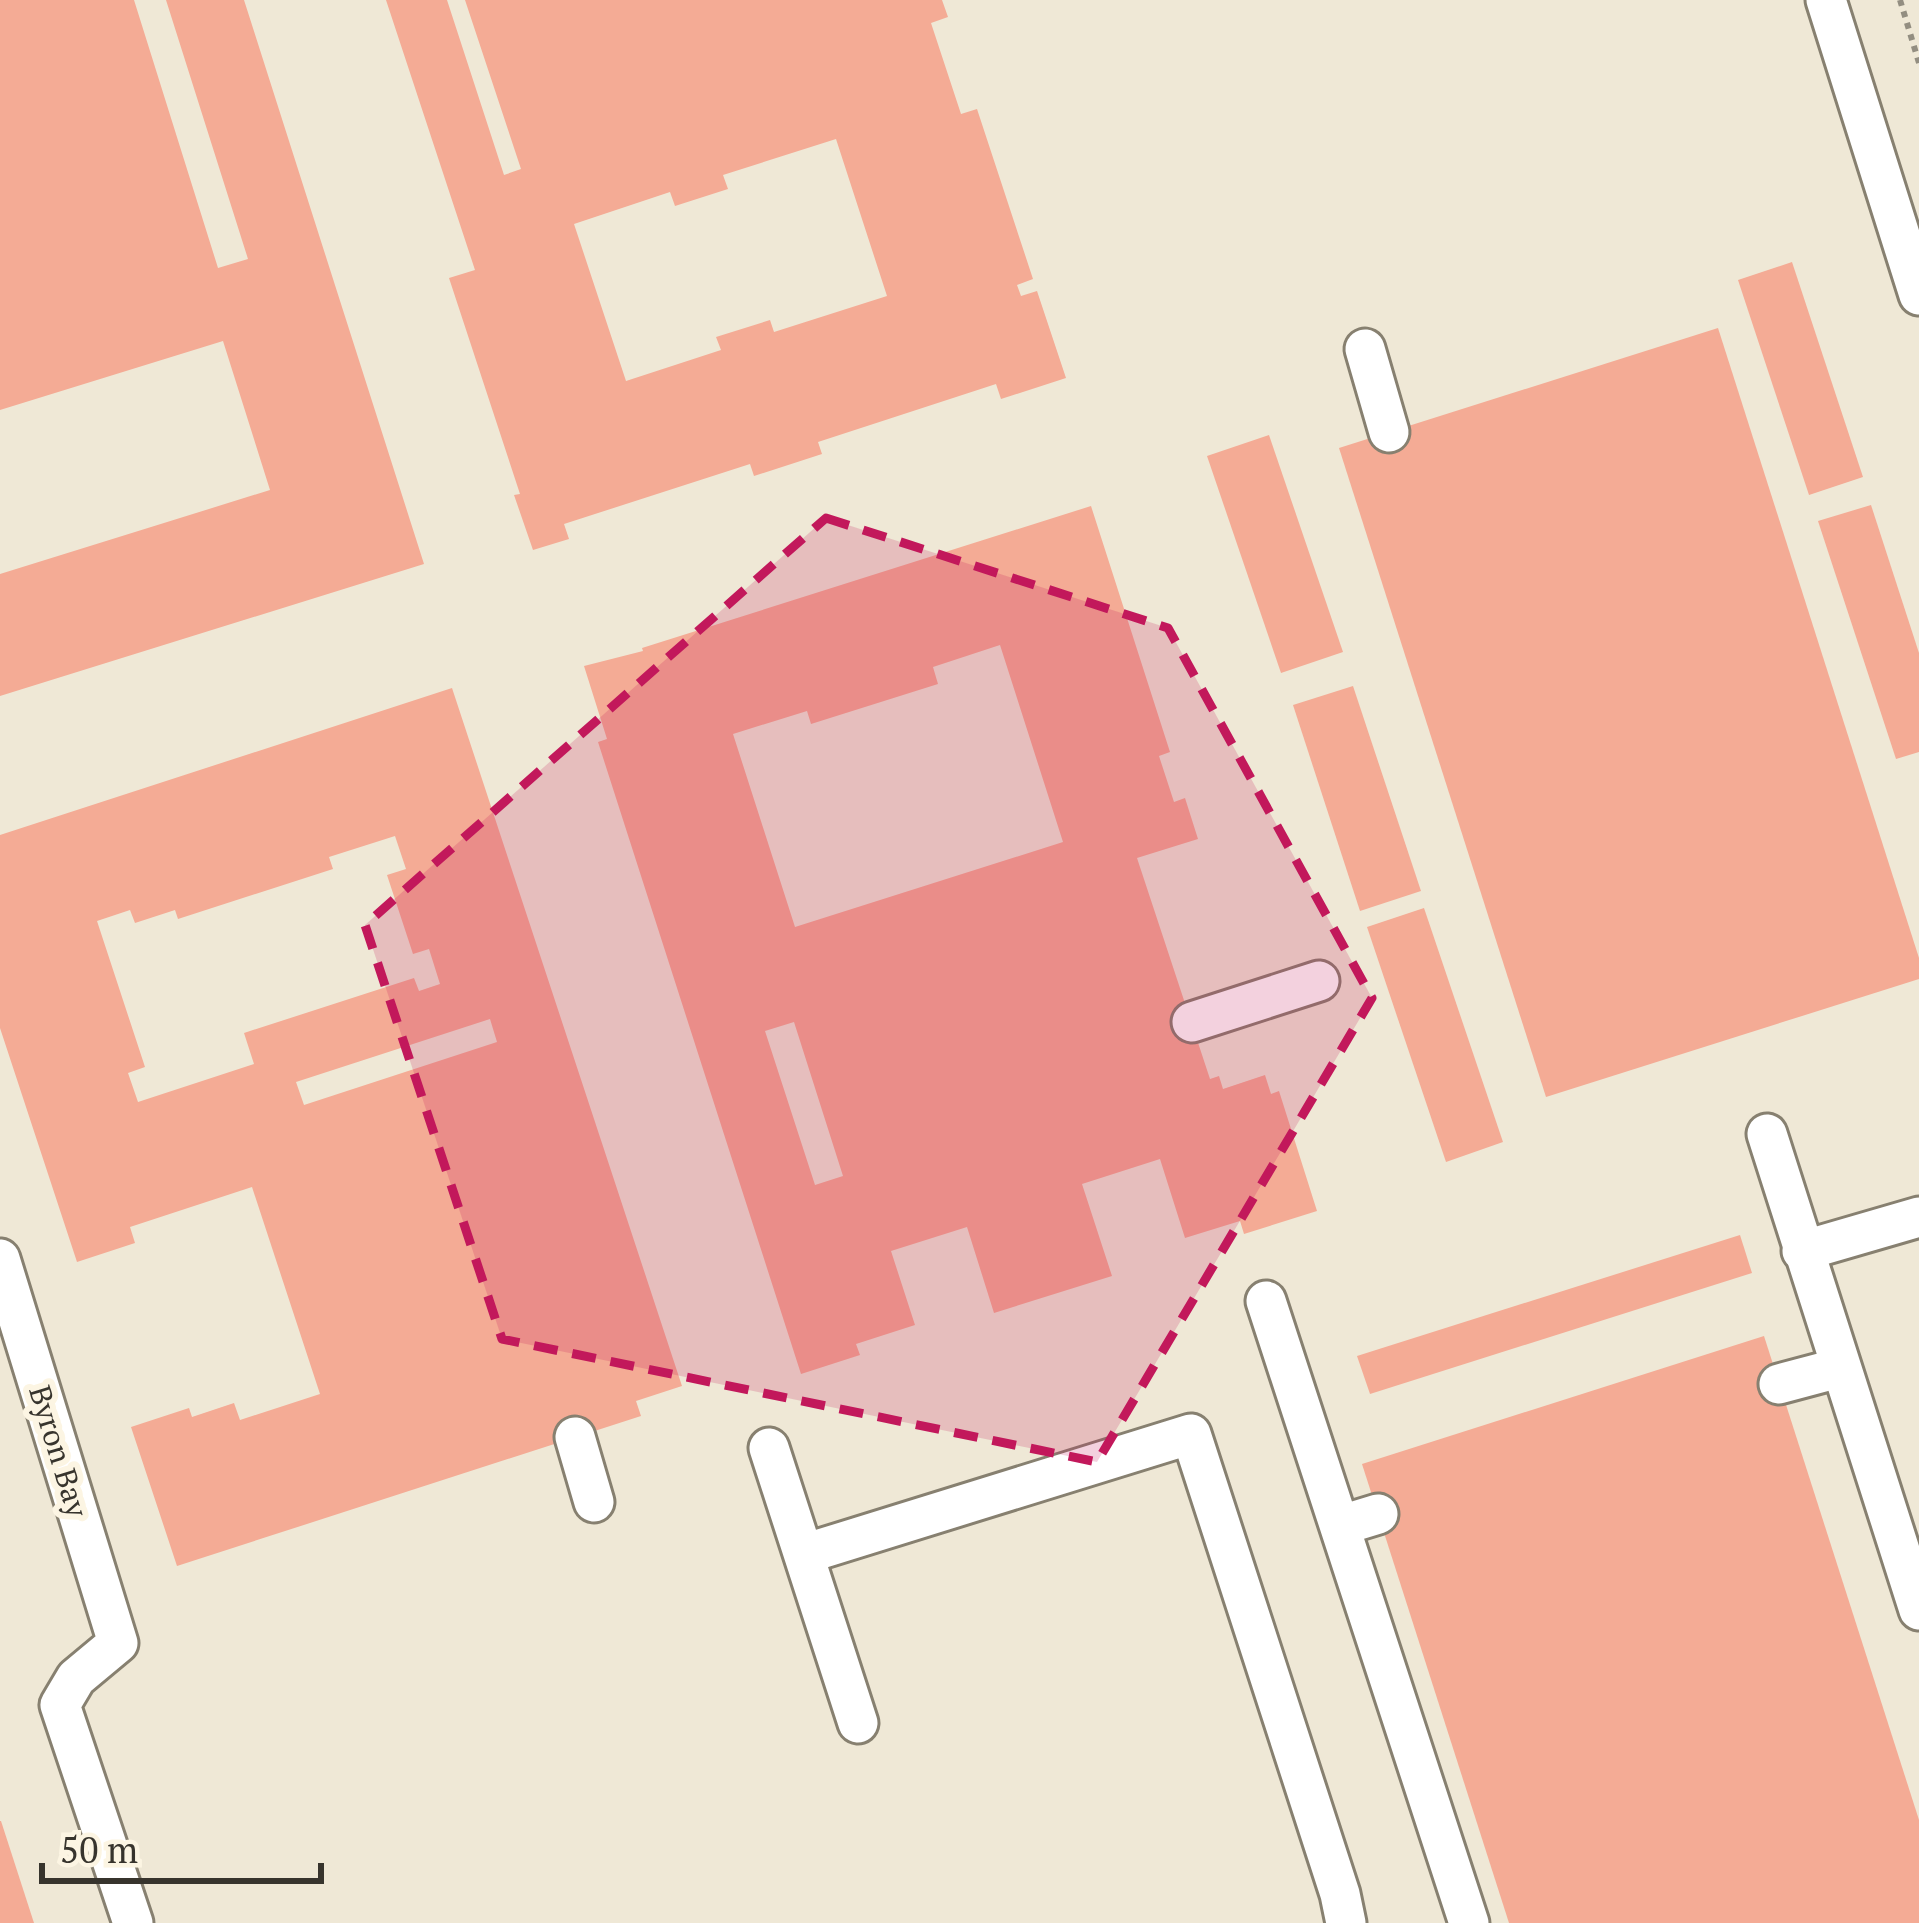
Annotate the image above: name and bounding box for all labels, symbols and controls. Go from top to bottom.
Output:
street label: Byron Bay [20,1380,98,1522]
scale bar [42,1809,321,1883]
text: 50 m [60,1826,138,1873]

